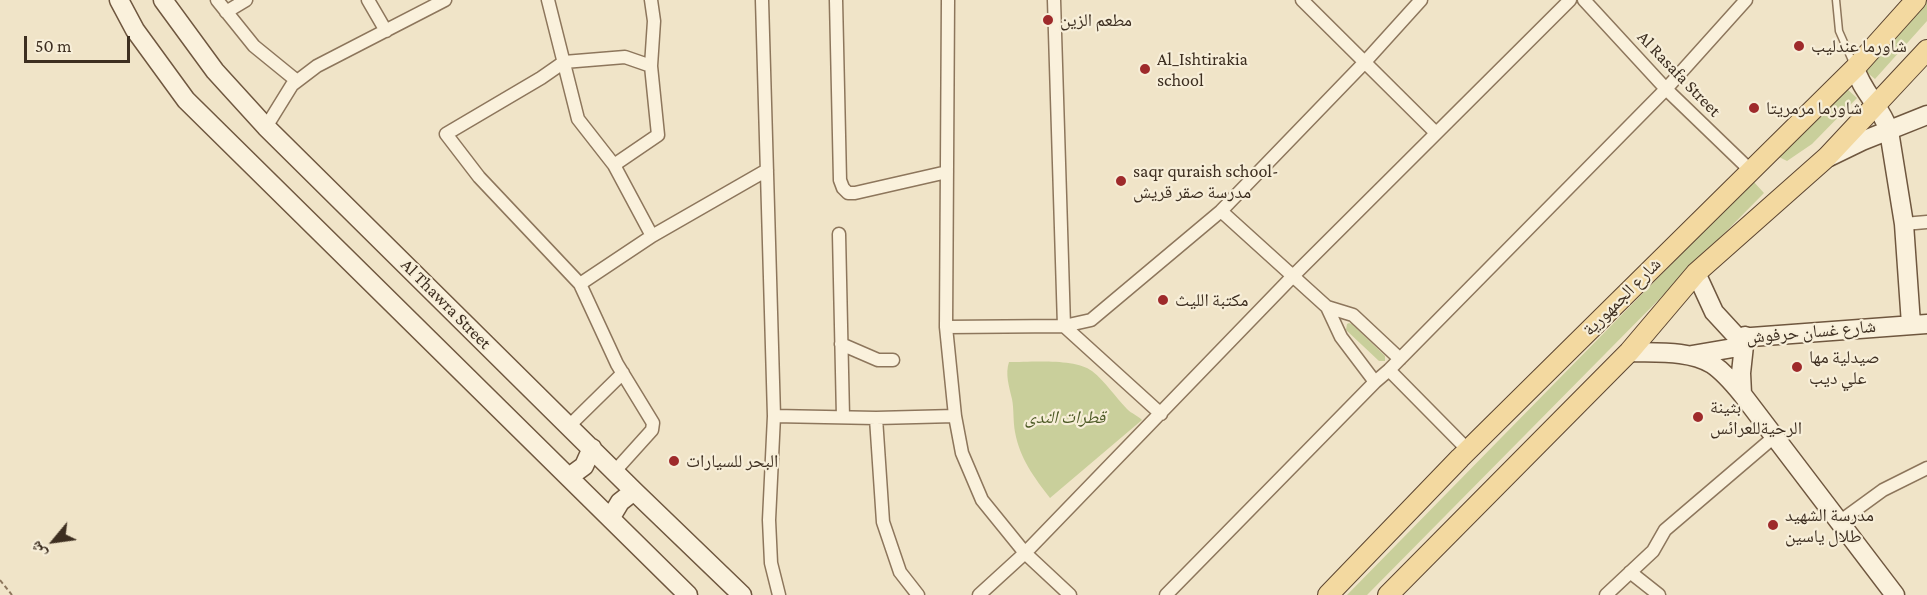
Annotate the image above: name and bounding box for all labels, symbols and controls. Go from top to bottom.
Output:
place label: مطعم الزين [1060,9,1132,31]
marker: مطعم الزين [1041,13,1055,27]
scale bar [27,24,134,62]
street label: Al Rasafa Street [1633,27,1725,121]
place label: شاورما عندليب [1811,35,1907,57]
text: 50 m [35,36,72,56]
marker: شاورما عندليب [1792,39,1806,53]
place label: Al_Ishtirakia school [1157,48,1248,90]
marker: Al_Ishtirakia school [1138,62,1152,76]
place label: شاورما مرمريتا [1766,97,1862,119]
marker: شاورما مرمريتا [1747,101,1761,115]
place label: saqr quraish school- مدرسة صقر قريش [1133,160,1279,202]
marker: saqr quraish school- مدرسة صقر قريش [1114,174,1128,188]
street label: شارع الجمهورية [1578,253,1666,341]
street label: Al Thawra Street [396,254,496,354]
place label: مكتبة الليث [1175,289,1248,311]
marker: مكتبة الليث [1156,293,1170,307]
street label: شارع غسان حرفوش [1745,316,1877,348]
place label: صيدلية مها علي ديب [1809,346,1880,388]
marker: صيدلية مها علي ديب [1790,360,1804,374]
place label: بثينة الرحيةللعرائس [1710,396,1802,438]
park label: قطرات الندى [1025,406,1105,428]
marker: بثينة الرحيةللعرائس [1691,410,1705,424]
place label: البحر للسيارات [686,450,778,472]
marker: البحر للسيارات [667,454,681,468]
place label: مدرسة الشهيد طلال ياسين [1785,504,1874,546]
north arrow [24,511,84,571]
marker: مدرسة الشهيد طلال ياسين [1766,518,1780,532]
text: ش [26,538,49,562]

